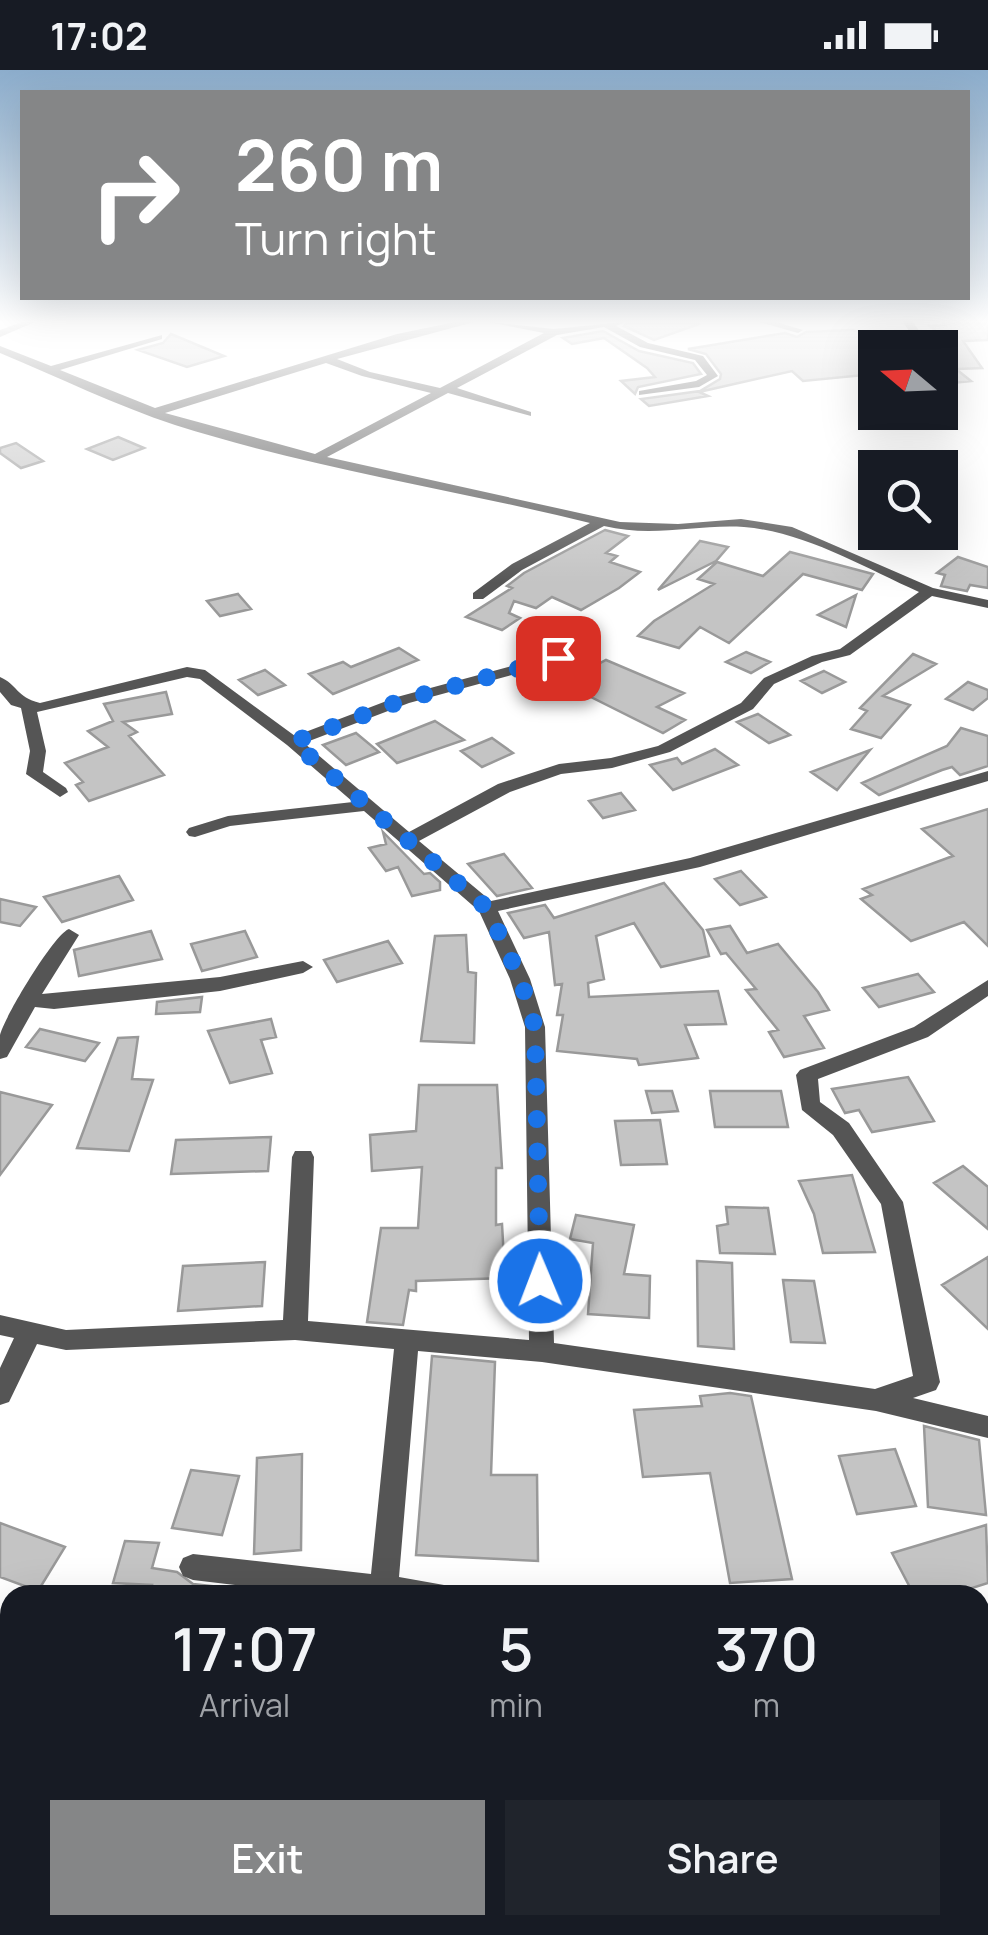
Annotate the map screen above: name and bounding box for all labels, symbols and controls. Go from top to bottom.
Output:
text: 17:02 [50,9,148,61]
text: 260 m [235,116,443,212]
icon: right [70,130,200,260]
text: Turn right [235,207,436,269]
north arrow [858,330,958,430]
map controls [858,330,958,550]
button: search [858,450,958,550]
pin [516,616,601,701]
icon: arrive [531,631,586,686]
position arrow [488,1229,592,1333]
text: 17:07 [171,1607,318,1689]
text: 5 [498,1607,534,1689]
text: 370 [714,1607,819,1689]
text: Arrival [199,1683,290,1727]
text: min [489,1683,543,1727]
text: m [753,1683,780,1727]
button: Exit [50,1800,485,1915]
button: Share [505,1800,940,1915]

